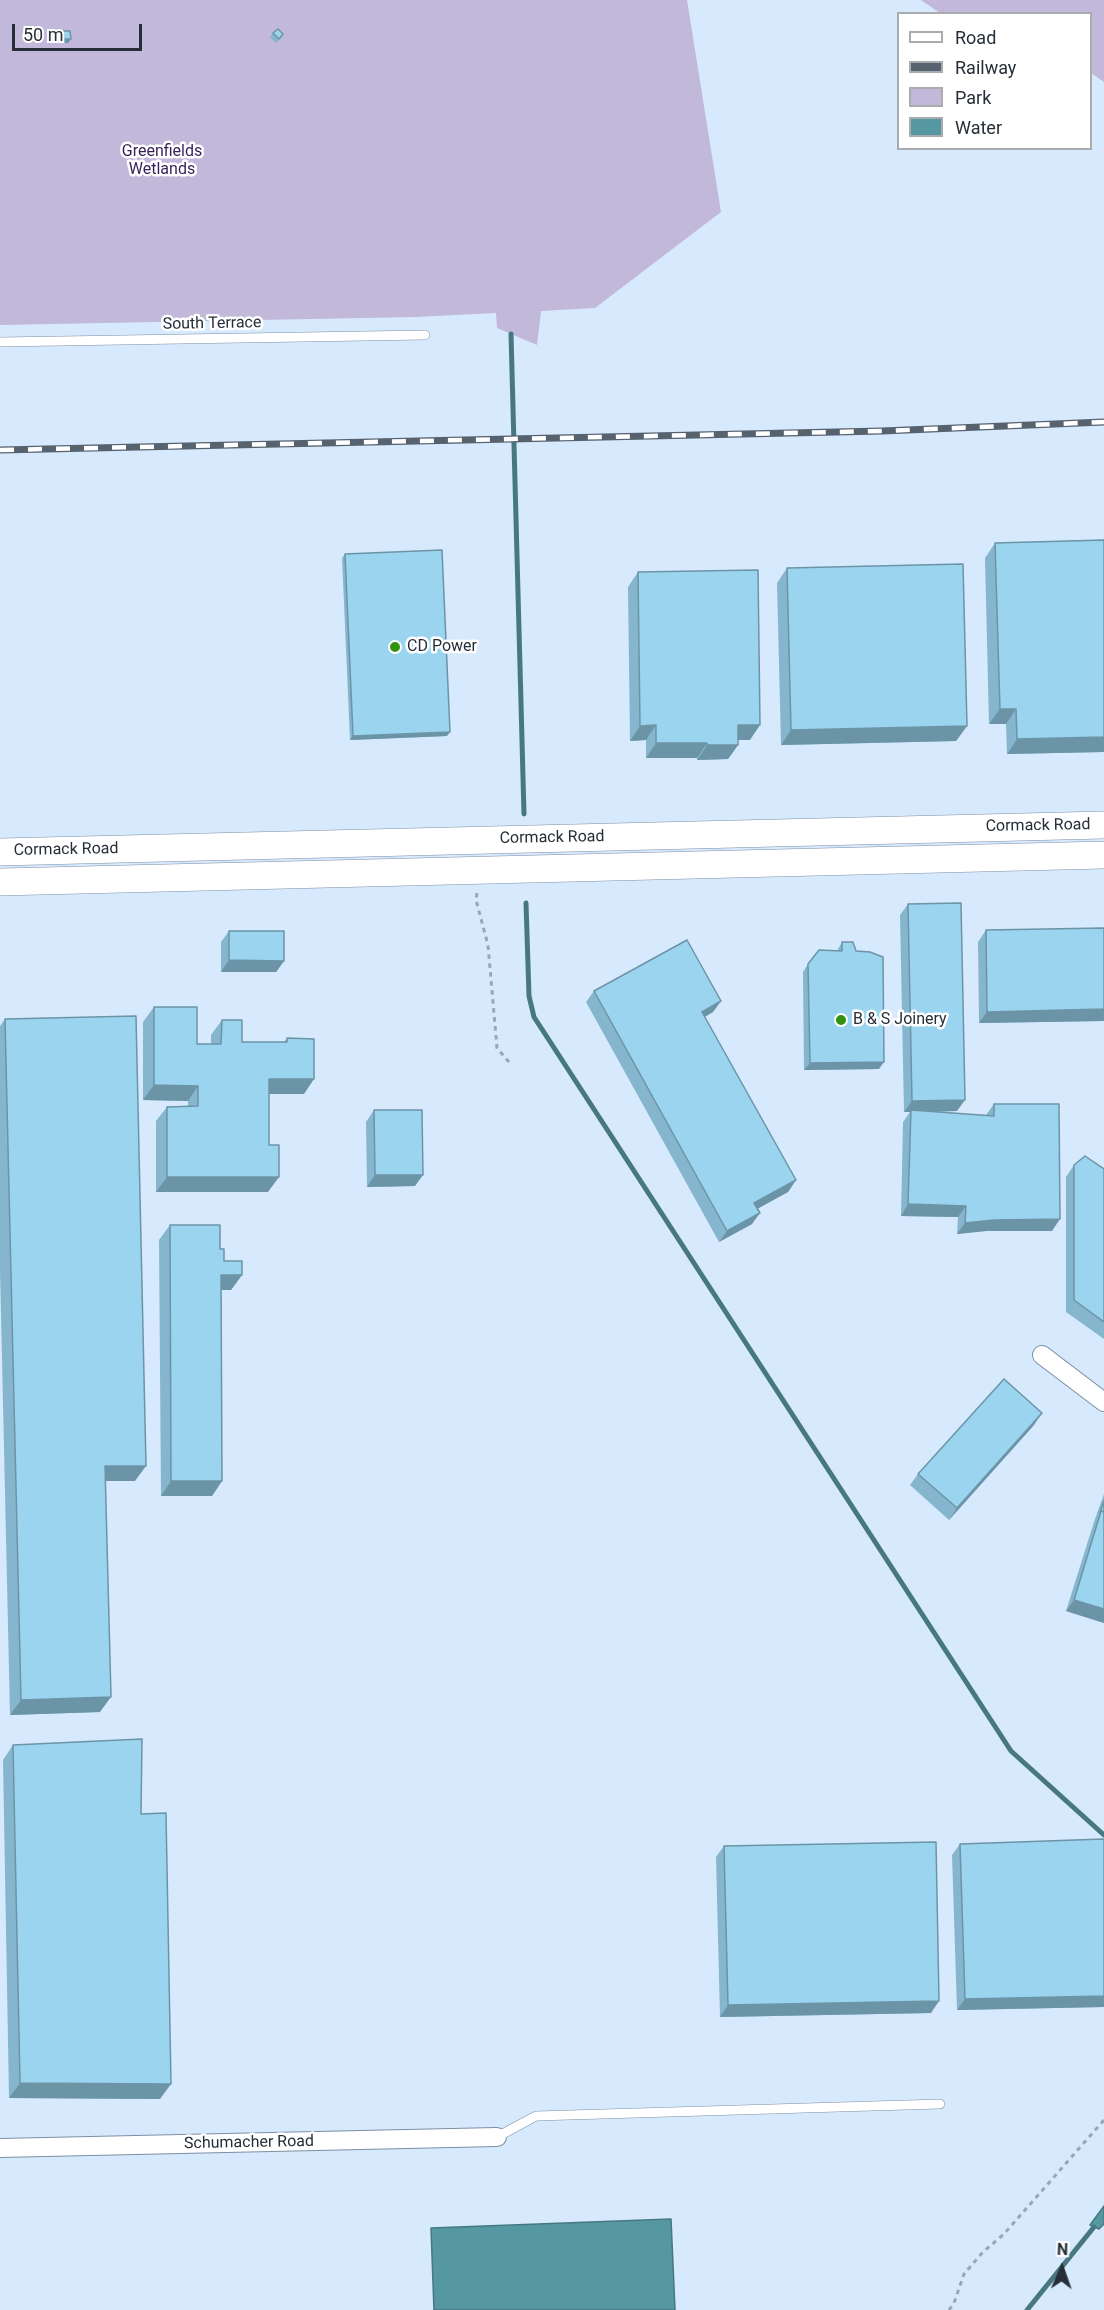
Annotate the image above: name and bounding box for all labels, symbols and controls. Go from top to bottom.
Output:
scale bar [15,12,146,50]
legend [897,12,1092,150]
text: 50 m [23,24,63,45]
text: Road [955,27,996,48]
text: Railway [955,57,1016,78]
text: Park [955,87,991,108]
text: Water [955,117,1002,138]
park label: Greenfields Wetlands [122,142,202,180]
street label: South Terrace [162,314,262,334]
place label: CD Power [407,637,477,657]
marker: CD Power [388,640,402,654]
street label: Cormack Road [985,815,1091,837]
street label: Cormack Road [499,827,605,849]
street label: Cormack Road [13,839,119,861]
place label: B & S Joinery [853,1010,947,1030]
marker: B & S Joinery [834,1013,848,1027]
street label: Schumacher Road [184,2132,314,2154]
north arrow [1032,2238,1092,2298]
text: N [1057,2240,1069,2259]

